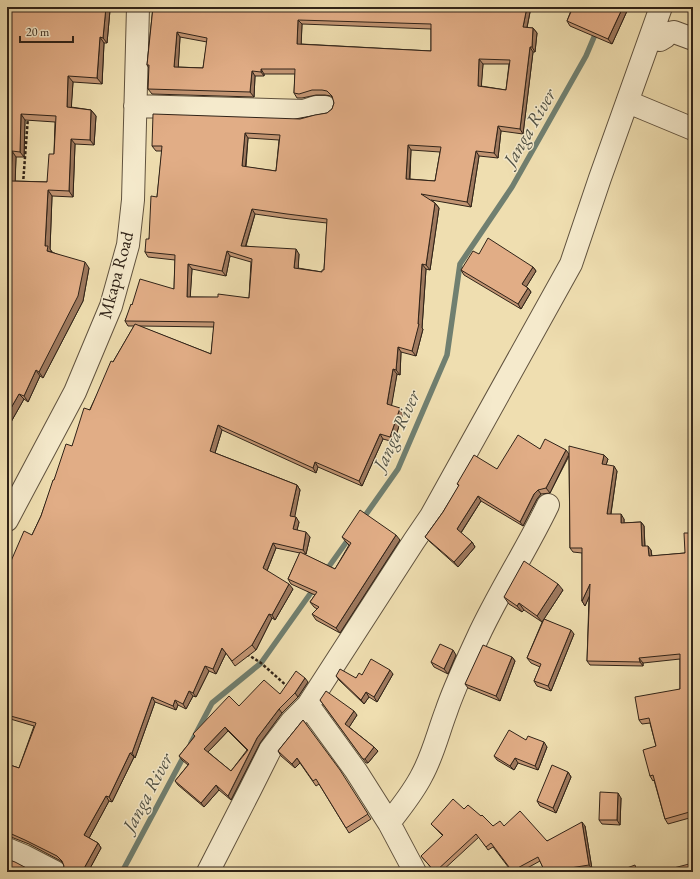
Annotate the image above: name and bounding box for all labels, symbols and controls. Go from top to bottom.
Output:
scale bar [20,18,73,44]
text: 20 m [26,24,50,40]
water label: Janga River [495,83,562,174]
street label: Mkapa Road [93,228,138,321]
water label: Janga River [365,386,426,478]
water label: Janga River [115,748,179,839]

